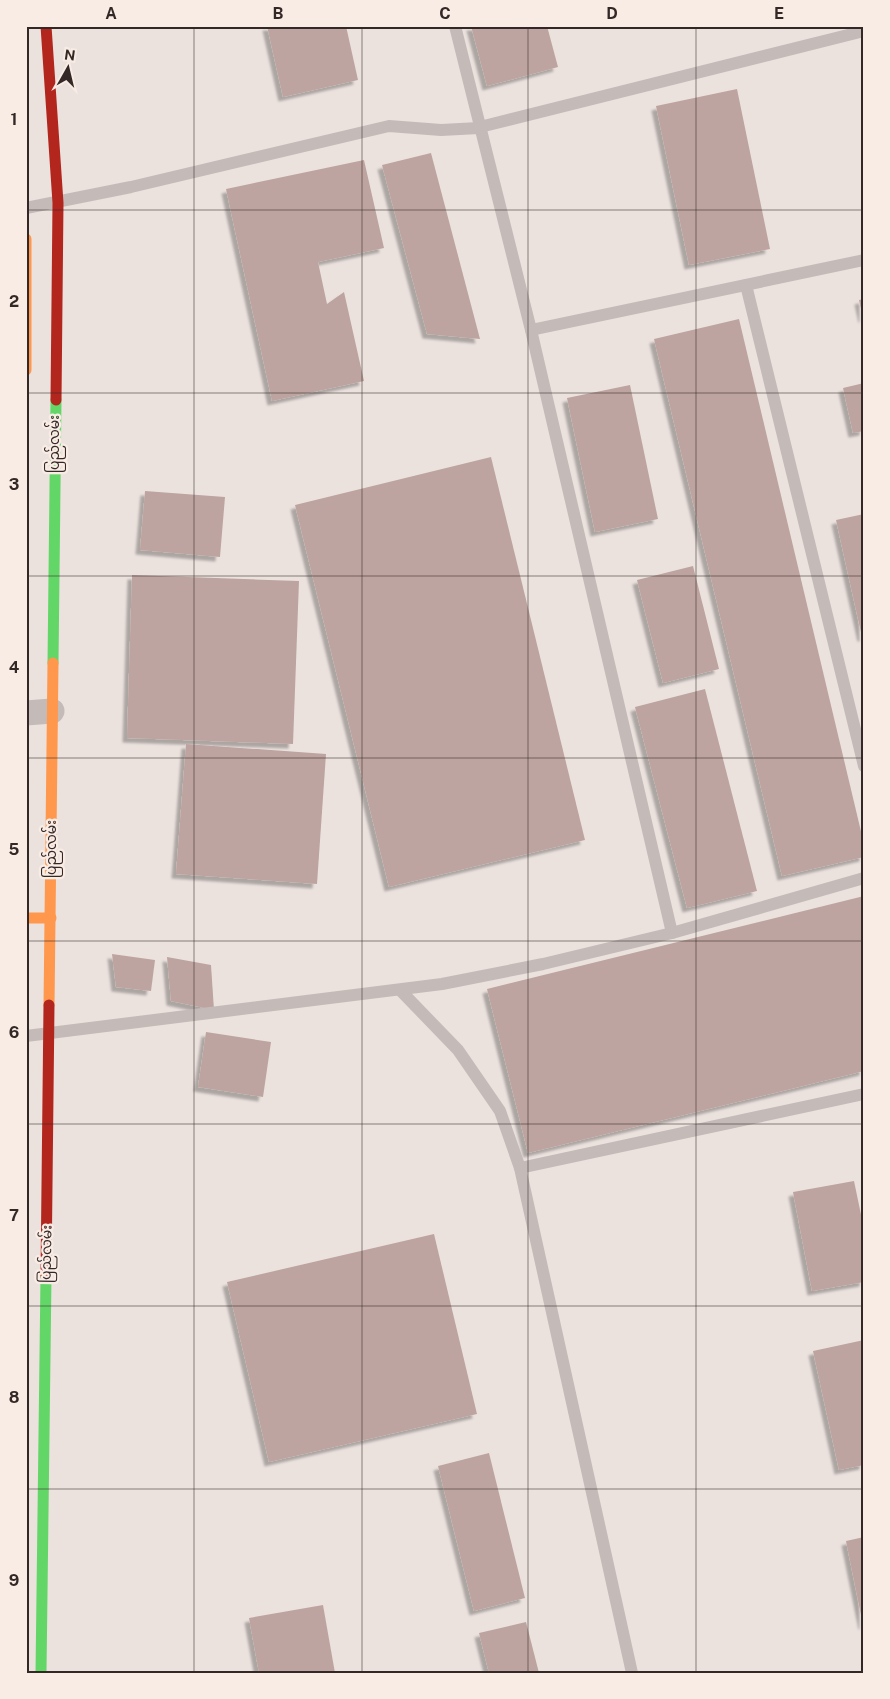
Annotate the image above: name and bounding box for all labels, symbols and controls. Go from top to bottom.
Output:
text: A [105,4,117,23]
text: B [273,4,284,23]
text: C [439,4,451,23]
text: D [606,4,618,23]
text: E [774,4,784,23]
north arrow [42,42,92,92]
text: N [63,46,76,64]
text: 1 [11,110,17,129]
text: 2 [9,292,19,311]
street label: ပြည်လမ်း [44,415,66,473]
text: 3 [9,475,19,494]
text: 4 [9,658,20,677]
street label: ပြည်လမ်း [41,820,63,878]
text: 5 [9,840,20,859]
text: 6 [9,1023,19,1042]
text: 7 [9,1206,19,1225]
street label: ပြည်လမ်း [35,1225,59,1283]
text: 8 [9,1388,20,1407]
text: 9 [9,1571,19,1590]

